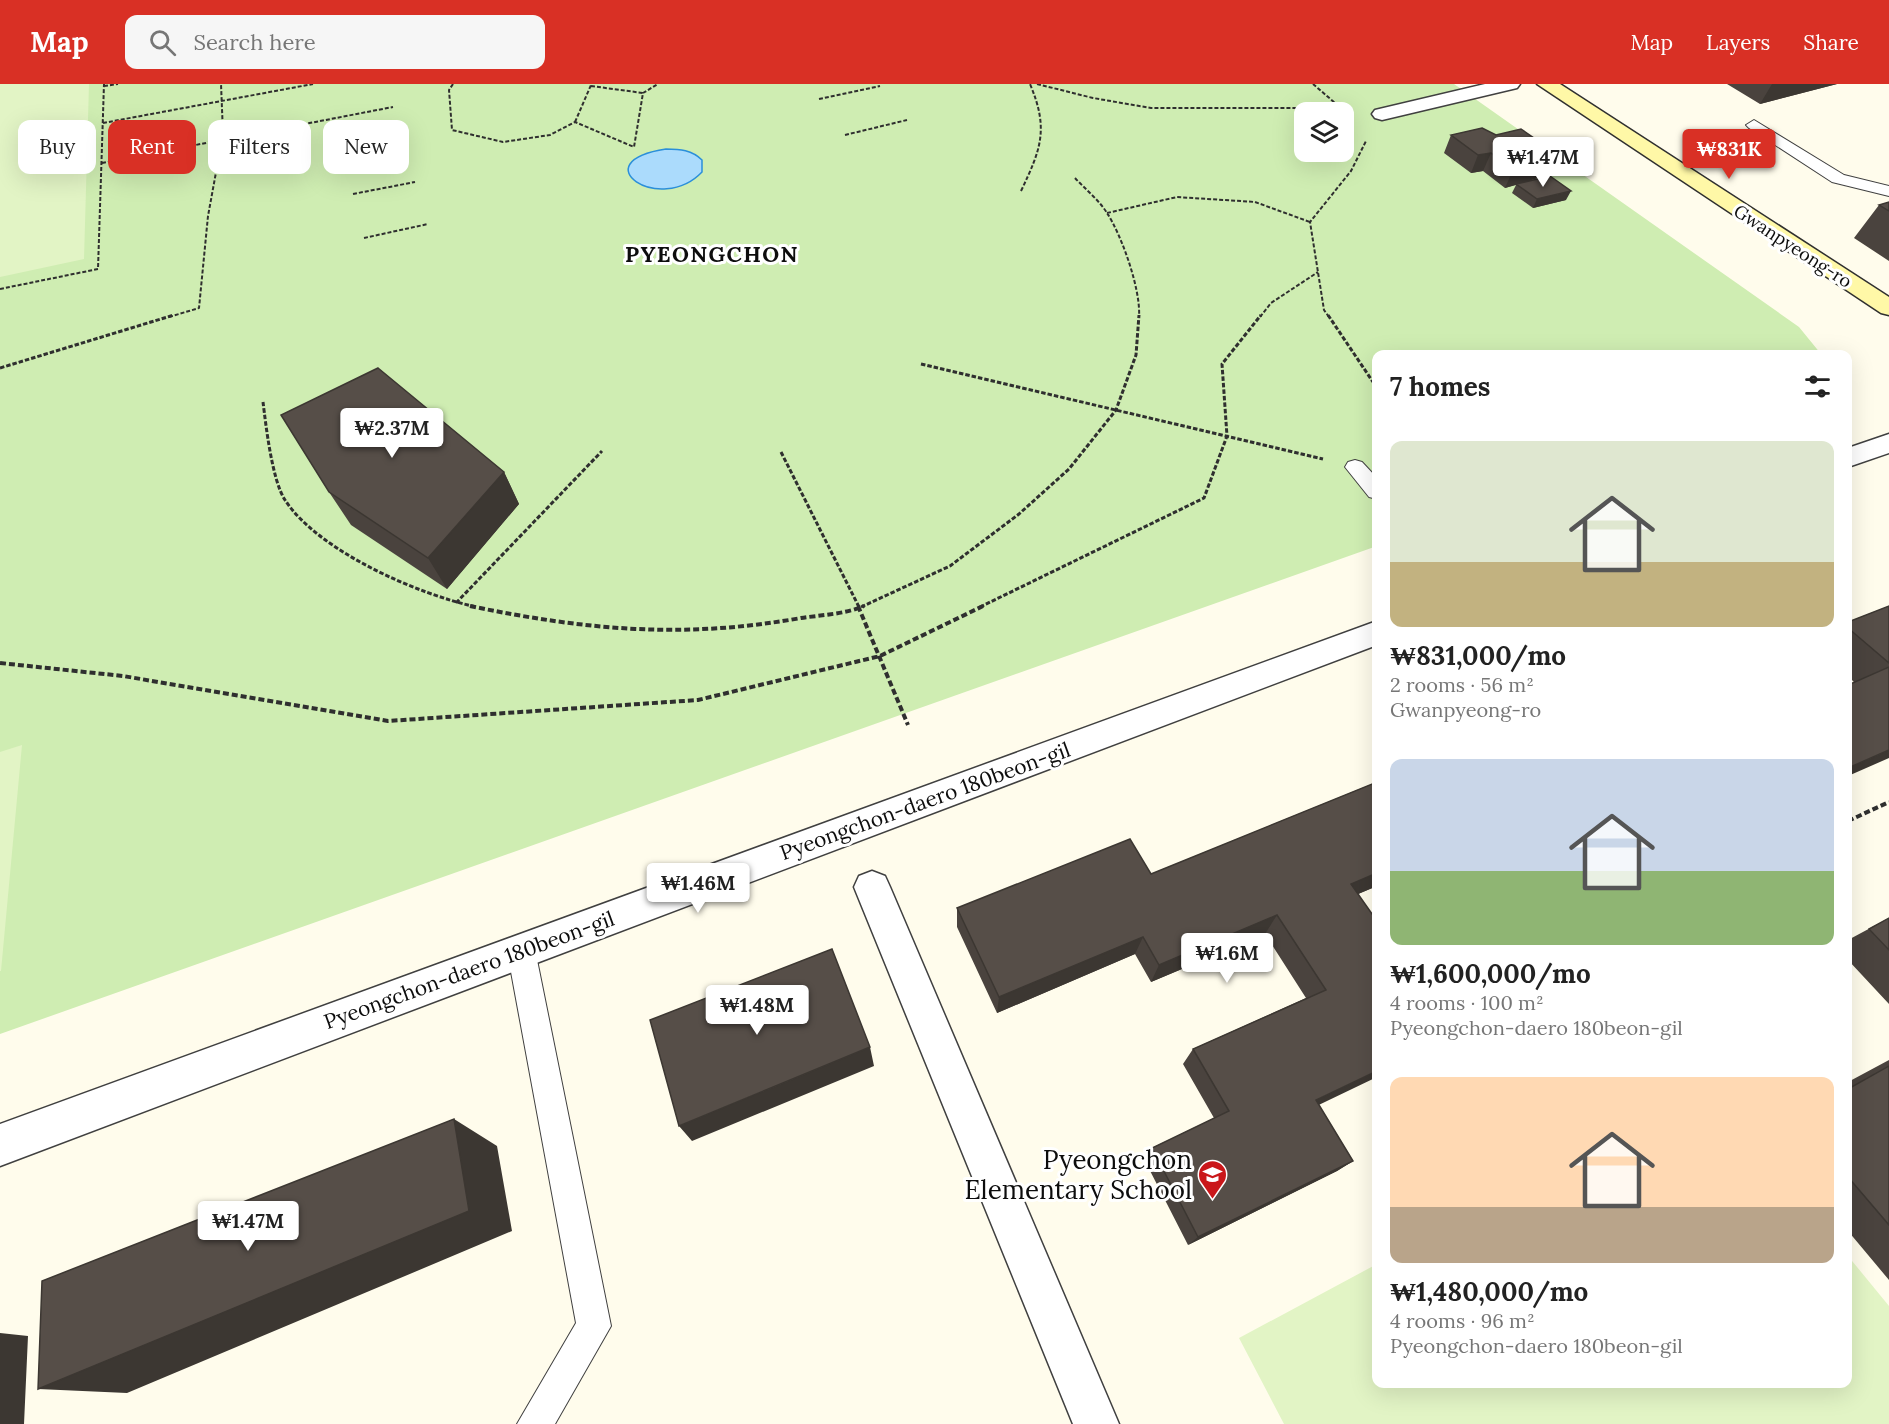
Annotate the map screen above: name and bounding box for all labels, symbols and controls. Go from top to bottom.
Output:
search box [125,15,545,69]
text: Map [30,24,89,60]
icon: search [146,26,179,59]
text: Search here [194,28,316,56]
text: Map [1630,29,1673,56]
text: Layers [1706,29,1770,56]
text: Share [1803,29,1859,56]
map controls [1294,102,1354,162]
button: layers [1294,102,1354,162]
chip: Buy [18,120,96,174]
chip: Rent [108,120,196,174]
chip: Filters [208,120,311,174]
chip: New [323,120,409,174]
pin: ₩831K [1687,129,1771,180]
text: ₩831K [1697,136,1762,161]
pin: ₩1.47M [1494,137,1592,188]
text: ₩1.47M [1507,144,1579,169]
street label: Gwanpyeong-ro [1730,199,1856,293]
district label: PYEONGCHON [625,240,799,268]
text: 7 homes [1390,370,1490,403]
icon: filters [1801,370,1834,403]
pin: ₩2.37M [343,408,441,459]
text: ₩2.37M [354,415,430,440]
icon: home [1558,480,1666,588]
text: ₩831,000/mo [1390,639,1566,672]
text: 2 rooms · 56 m² [1390,672,1534,697]
text: Gwanpyeong-ro [1390,697,1541,722]
street label: Pyeongchon-daero 180beon-gil [776,736,1074,866]
icon: home [1558,798,1666,906]
pin: ₩1.46M [649,863,747,914]
text: ₩1.46M [661,870,735,895]
street label: Pyeongchon-daero 180beon-gil [320,905,618,1035]
pin: ₩1.6M [1185,933,1269,984]
text: ₩1.6M [1195,940,1259,965]
text: ₩1,600,000/mo [1390,957,1591,990]
pin: ₩1.48M [708,985,806,1036]
text: 4 rooms · 100 m² [1390,990,1544,1015]
text: ₩1.48M [720,992,794,1017]
text: Pyeongchon-daero 180beon-gil [1390,1015,1683,1040]
icon: home [1558,1116,1666,1224]
place label: Pyeongchon Elementary School [964,1143,1192,1206]
school or university icon: Pyeongchon Elementary School [1197,1158,1229,1200]
pin: ₩1.47M [199,1201,297,1252]
text: ₩1.47M [212,1208,284,1233]
text: ₩1,480,000/mo [1390,1275,1588,1308]
text: 4 rooms · 96 m² [1390,1308,1535,1333]
text: Pyeongchon-daero 180beon-gil [1390,1333,1683,1358]

